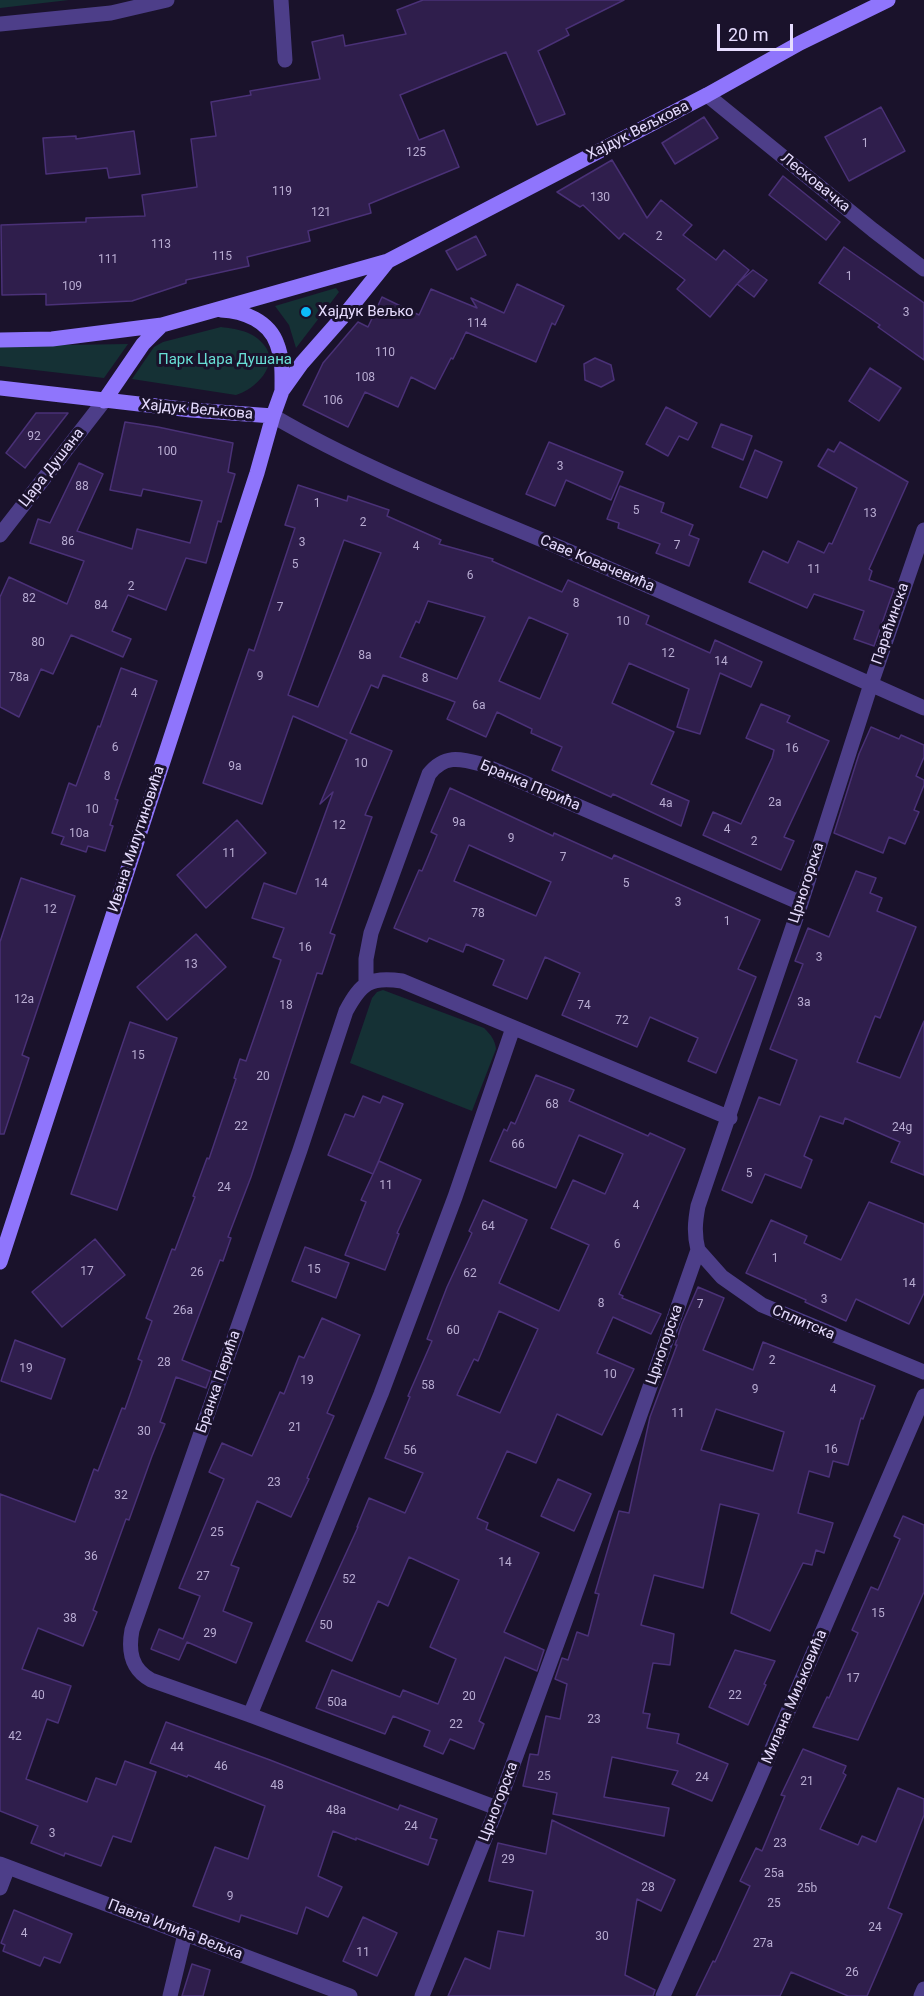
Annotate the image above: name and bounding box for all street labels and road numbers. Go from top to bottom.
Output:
street label: Хајдук Вељкова [584,97,692,165]
street label: Лесковачка [777,150,853,216]
street label: Хајдук Вељкова [140,396,254,424]
street label: Цара Душана [16,425,88,511]
street label: Саве Ковачевића [537,532,657,596]
street label: Параћинска [869,581,913,667]
street label: Бранка Перића [477,757,583,815]
street label: Ивана Милутиновића [105,764,169,914]
street label: Црногорска [785,840,829,926]
street label: Црногорска [643,1302,687,1388]
street label: Сплитска [769,1302,837,1344]
street label: Бранка Перића [193,1328,245,1436]
street label: Милана Миљковића [759,1627,831,1767]
street label: Црногорска [476,1760,522,1844]
street label: Павла Илића Вељка [105,1896,245,1964]

